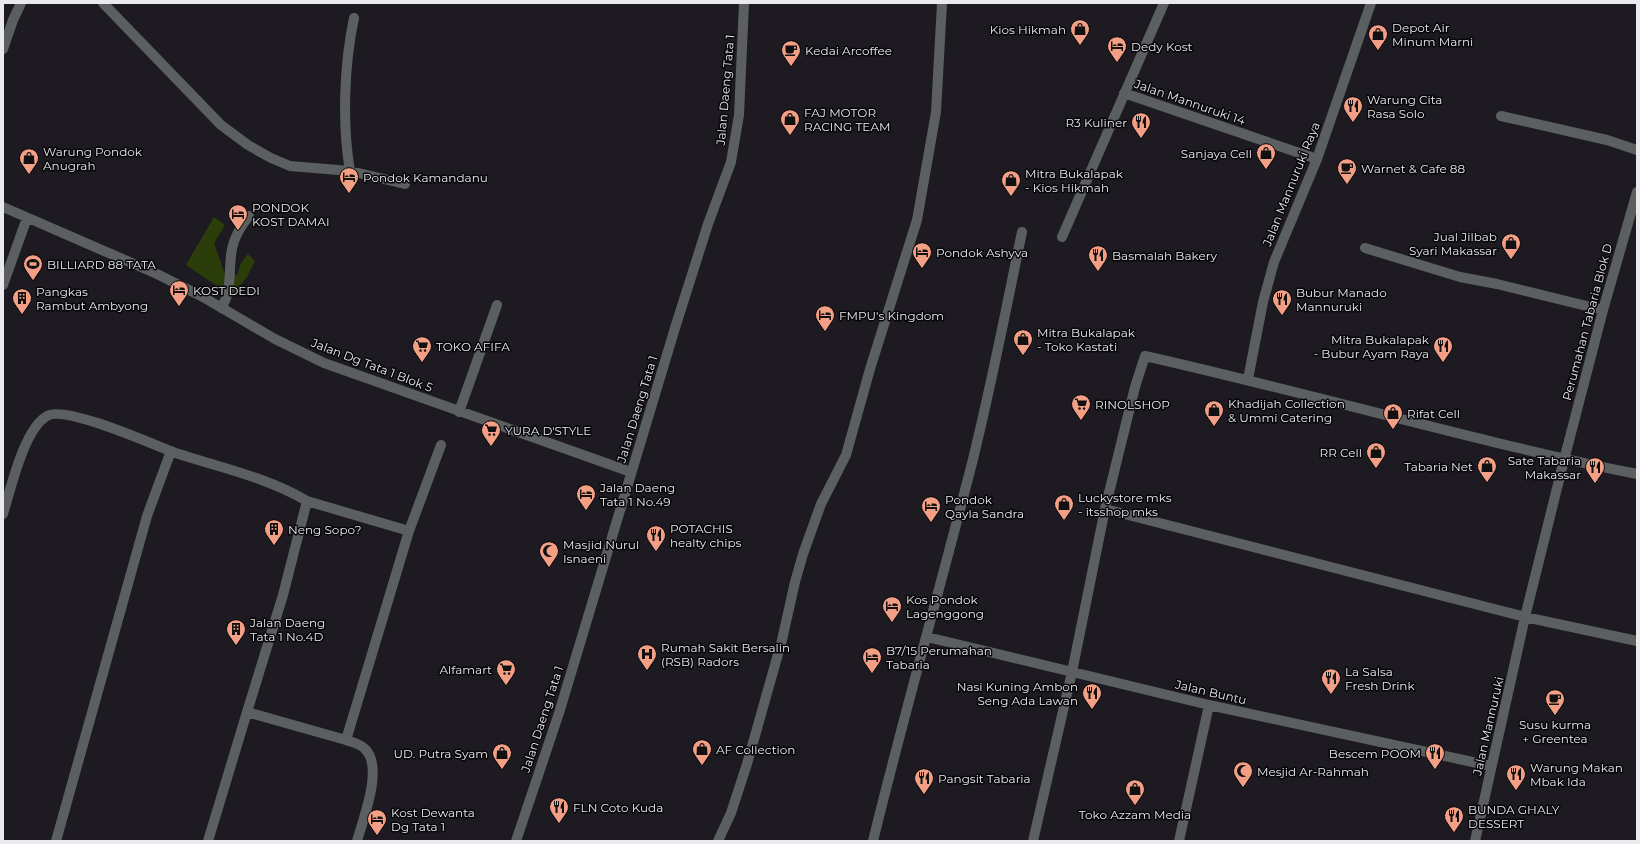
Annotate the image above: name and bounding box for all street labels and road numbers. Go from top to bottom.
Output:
street label: Jalan Daeng Tata 1 [713,34,737,147]
street label: Jalan Mannuruki 14 [1132,76,1247,128]
street label: Jalan Mannuruki Raya [1259,120,1323,249]
street label: Perumahan Tabaria Blok D [1559,242,1615,402]
street label: Jalan Dg Tata 1 Blok 5 [308,335,435,395]
street label: Jalan Daeng Tata 1 [613,354,660,465]
street label: Jalan Daeng Tata 1 [517,664,566,775]
street label: Jalan Mannuruki [1469,675,1507,778]
street label: Jalan Buntu [1173,676,1248,707]

